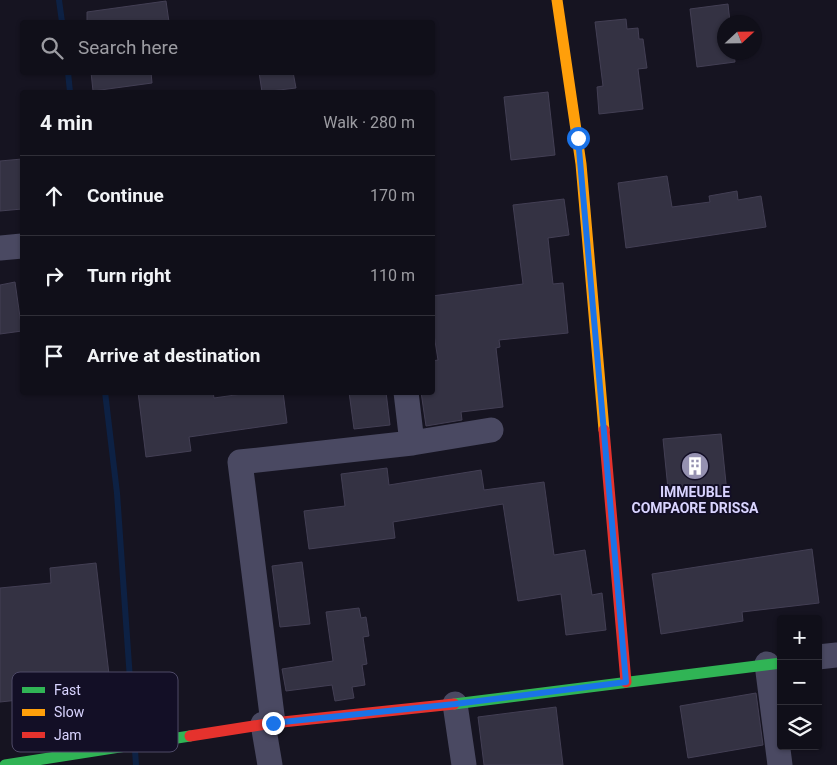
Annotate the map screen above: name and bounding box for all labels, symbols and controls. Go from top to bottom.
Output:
north arrow [717,15,762,60]
search box [20,20,435,75]
icon: search [38,34,66,62]
text: Search here [78,36,178,59]
text: 4 min [40,111,93,135]
text: Walk · 280 m [323,113,415,132]
route start [567,127,590,150]
icon: ahead [40,182,68,210]
text: Continue [87,184,164,207]
text: 170 m [370,186,415,205]
icon: right [40,262,68,290]
text: Turn right [87,264,171,287]
text: 110 m [370,266,415,285]
icon: arrive [40,342,68,370]
text: Arrive at destination [87,344,260,367]
building icon: IMMEUBLE COMPAORE DRISSA [680,451,710,481]
place label: IMMEUBLE COMPAORE DRISSA [631,484,759,516]
map controls [777,615,822,750]
button: + [777,615,822,660]
button: − [777,660,822,705]
legend [12,672,178,752]
text: Fast [54,682,81,698]
text: Slow [54,704,85,720]
button: layers [777,705,822,750]
route end [262,712,285,735]
text: Jam [54,727,82,743]

